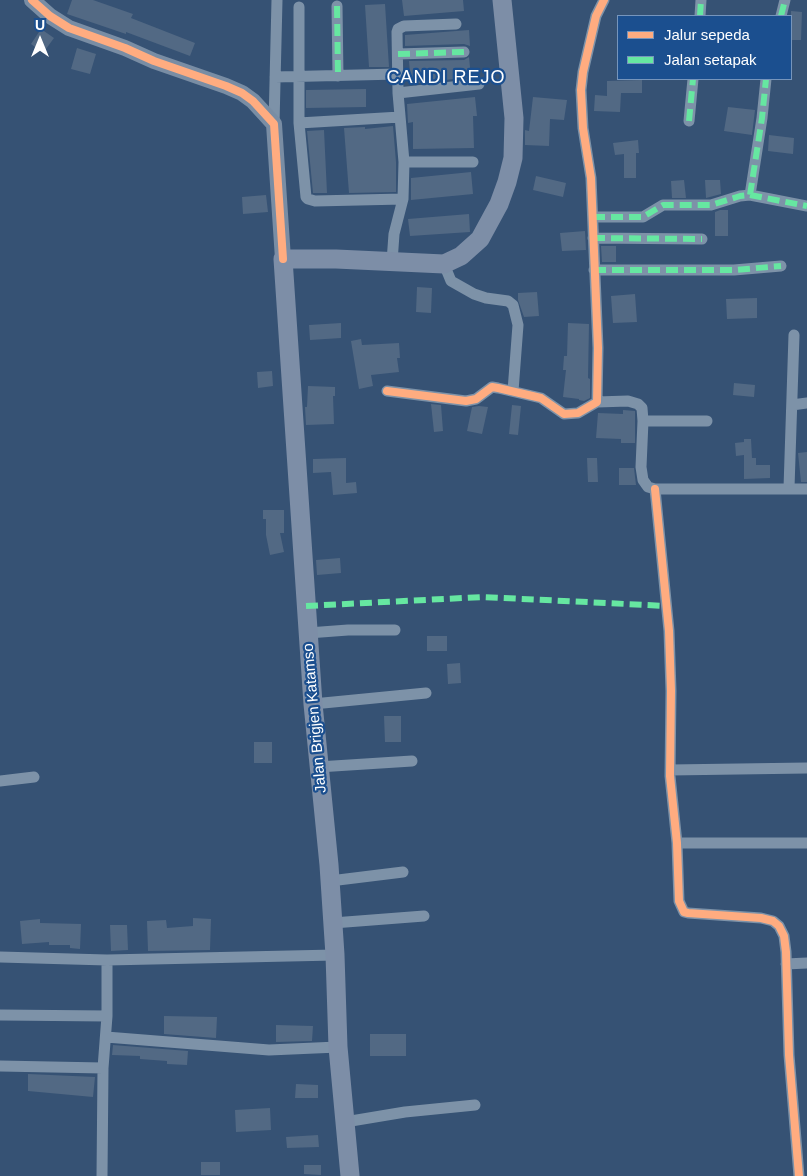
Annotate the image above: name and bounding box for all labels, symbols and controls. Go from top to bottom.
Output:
north arrow [15,15,65,65]
legend [617,15,792,80]
text: U [35,17,45,33]
text: Jalur sepeda [664,26,750,43]
text: Jalan setapak [664,51,757,68]
district label: CANDI REJO [385,67,507,89]
street label: Jalan Brigjen Katamso [299,642,331,794]

